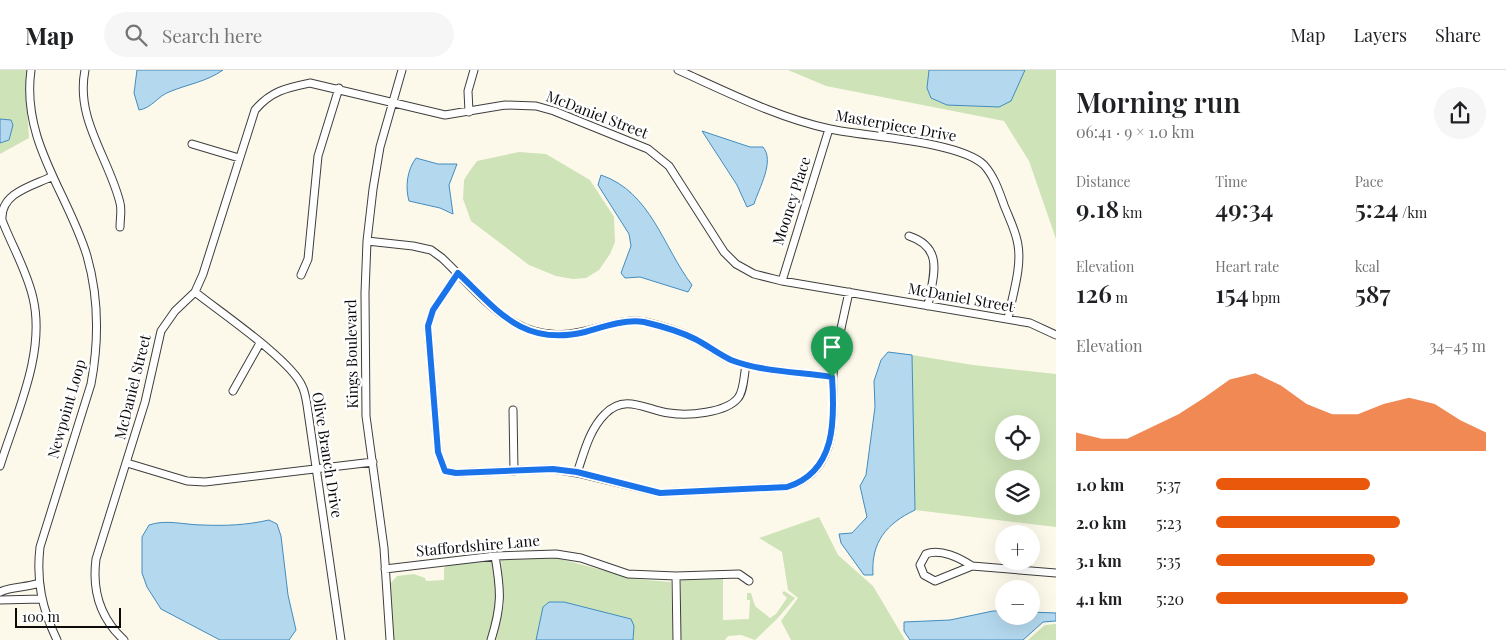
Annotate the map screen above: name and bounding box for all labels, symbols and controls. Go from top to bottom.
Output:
search box [104,12,454,57]
text: Map [25,19,74,51]
icon: search [122,21,150,49]
text: Search here [162,22,262,48]
text: Map [1290,23,1325,47]
text: Layers [1353,23,1407,47]
text: Share [1435,23,1481,47]
text: Morning run [1076,83,1240,120]
street label: McDaniel Street [544,85,652,143]
button: share [1434,87,1486,139]
street label: Masterpiece Drive [834,105,958,146]
text: 06:41 · 9 × 1.0 km [1076,121,1194,142]
street label: Mooney Place [767,154,815,247]
text: Distance [1076,172,1131,191]
text: Time [1215,172,1248,191]
text: Pace [1355,172,1384,191]
text: 9.18 [1076,191,1119,224]
text: 49:34 [1215,191,1274,224]
text: 5:24 [1355,191,1398,224]
text: km [1119,203,1142,222]
text: /km [1398,203,1427,222]
text: Elevation [1076,257,1134,276]
text: Heart rate [1215,257,1279,276]
text: kcal [1355,257,1380,276]
text: 126 [1076,276,1112,309]
text: 154 [1215,276,1249,309]
text: 587 [1355,276,1390,309]
street label: McDaniel Street [906,278,1017,316]
text: m [1112,288,1128,307]
text: bpm [1249,288,1280,307]
street label: Kings Boulevard [340,299,362,409]
pin [811,326,853,377]
street label: McDaniel Street [109,331,155,441]
icon: arrive [818,333,846,361]
text: Elevation [1076,335,1143,356]
text: 34–45 m [1429,335,1486,356]
street label: Newpoint Loop [42,356,90,461]
street label: Olive Branch Drive [308,391,348,519]
map controls [995,415,1040,625]
button: locate [995,415,1040,460]
button: layers [995,470,1040,515]
text: 1.0 km [1076,474,1124,495]
text: 5:37 [1156,474,1181,495]
text: 2.0 km [1076,512,1126,533]
text: 5:23 [1156,512,1182,533]
button: + [995,525,1040,570]
street label: Staffordshire Lane [415,530,541,560]
text: 3.1 km [1076,550,1122,571]
text: 5:35 [1156,550,1181,571]
button: − [995,580,1040,625]
text: 4.1 km [1076,588,1122,609]
text: 5:20 [1156,588,1184,609]
scale bar [15,605,121,628]
text: 100 m [22,607,60,626]

